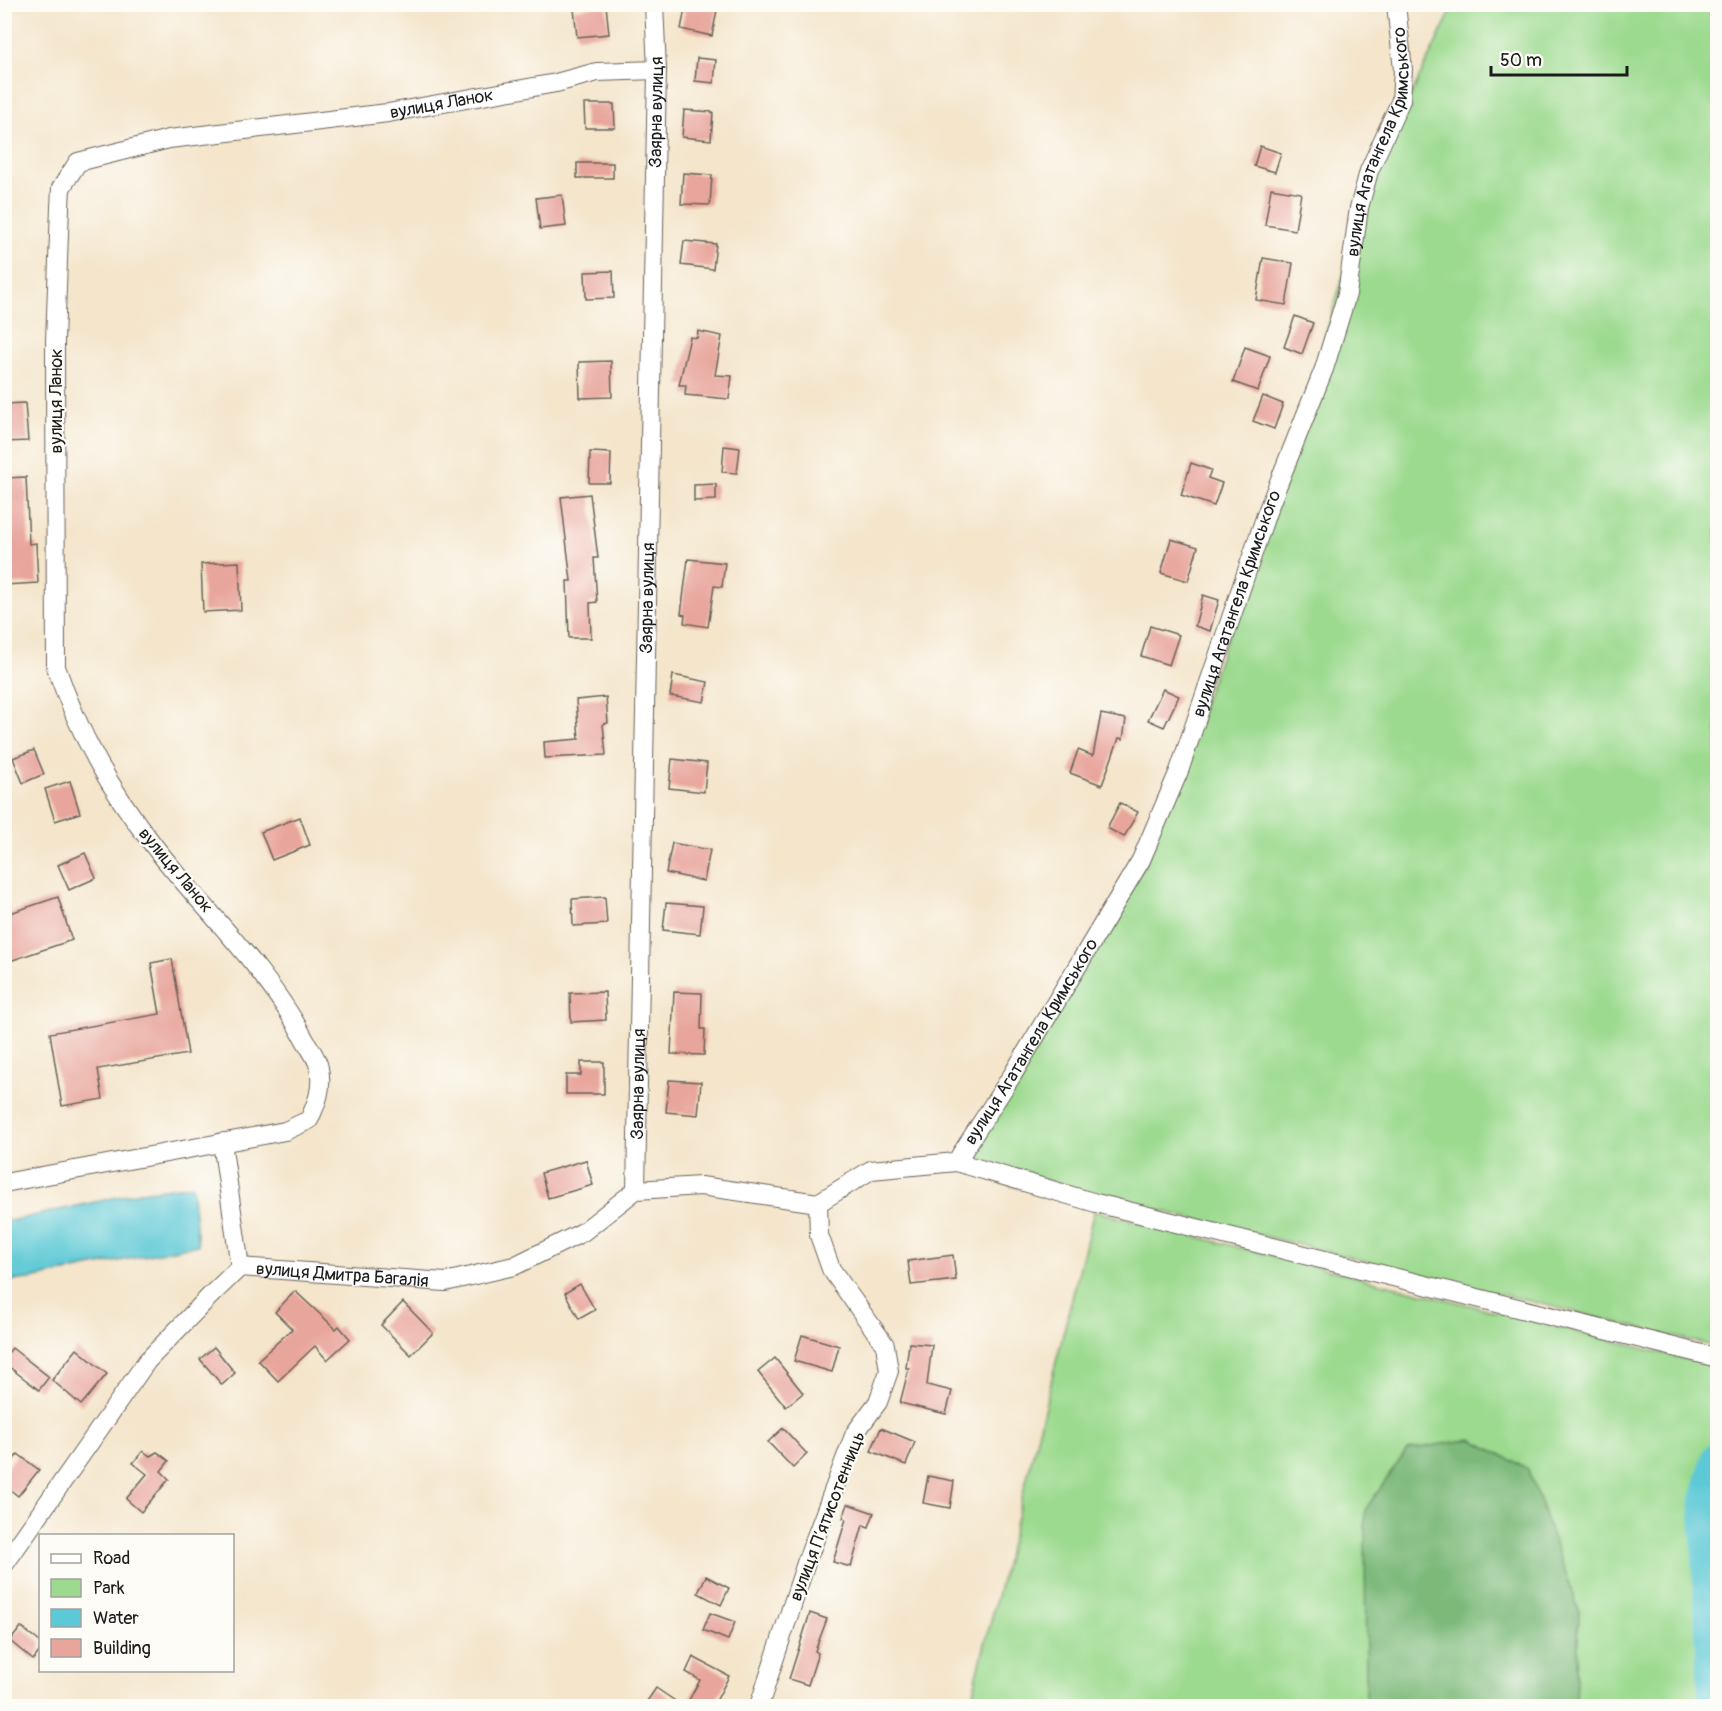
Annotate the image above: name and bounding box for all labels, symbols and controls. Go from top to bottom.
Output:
street label: вулиця Агатангела Кримського [1341,26,1415,258]
scale bar [1491,39,1628,77]
text: 50 m [1500,49,1542,72]
street label: Заярна вулиця [644,56,669,168]
street label: вулиця Ланок [388,83,495,124]
street label: вулиця Ланок [45,349,68,453]
street label: вулиця Агатангела Кримського [1187,487,1287,720]
street label: Заярна вулиця [635,542,660,654]
street label: вулиця Ланок [133,823,218,918]
street label: вулиця Агатангела Кримського [959,934,1104,1149]
street label: Заярна вулиця [626,1028,651,1140]
street label: вулиця Дмитра Багалія [255,1257,429,1293]
street label: вулиця Пʼятисотенниць [784,1428,871,1605]
legend [39,1534,234,1672]
text: Road [93,1547,130,1570]
text: Park [93,1577,125,1600]
text: Water [93,1607,139,1630]
text: Building [93,1637,151,1660]

